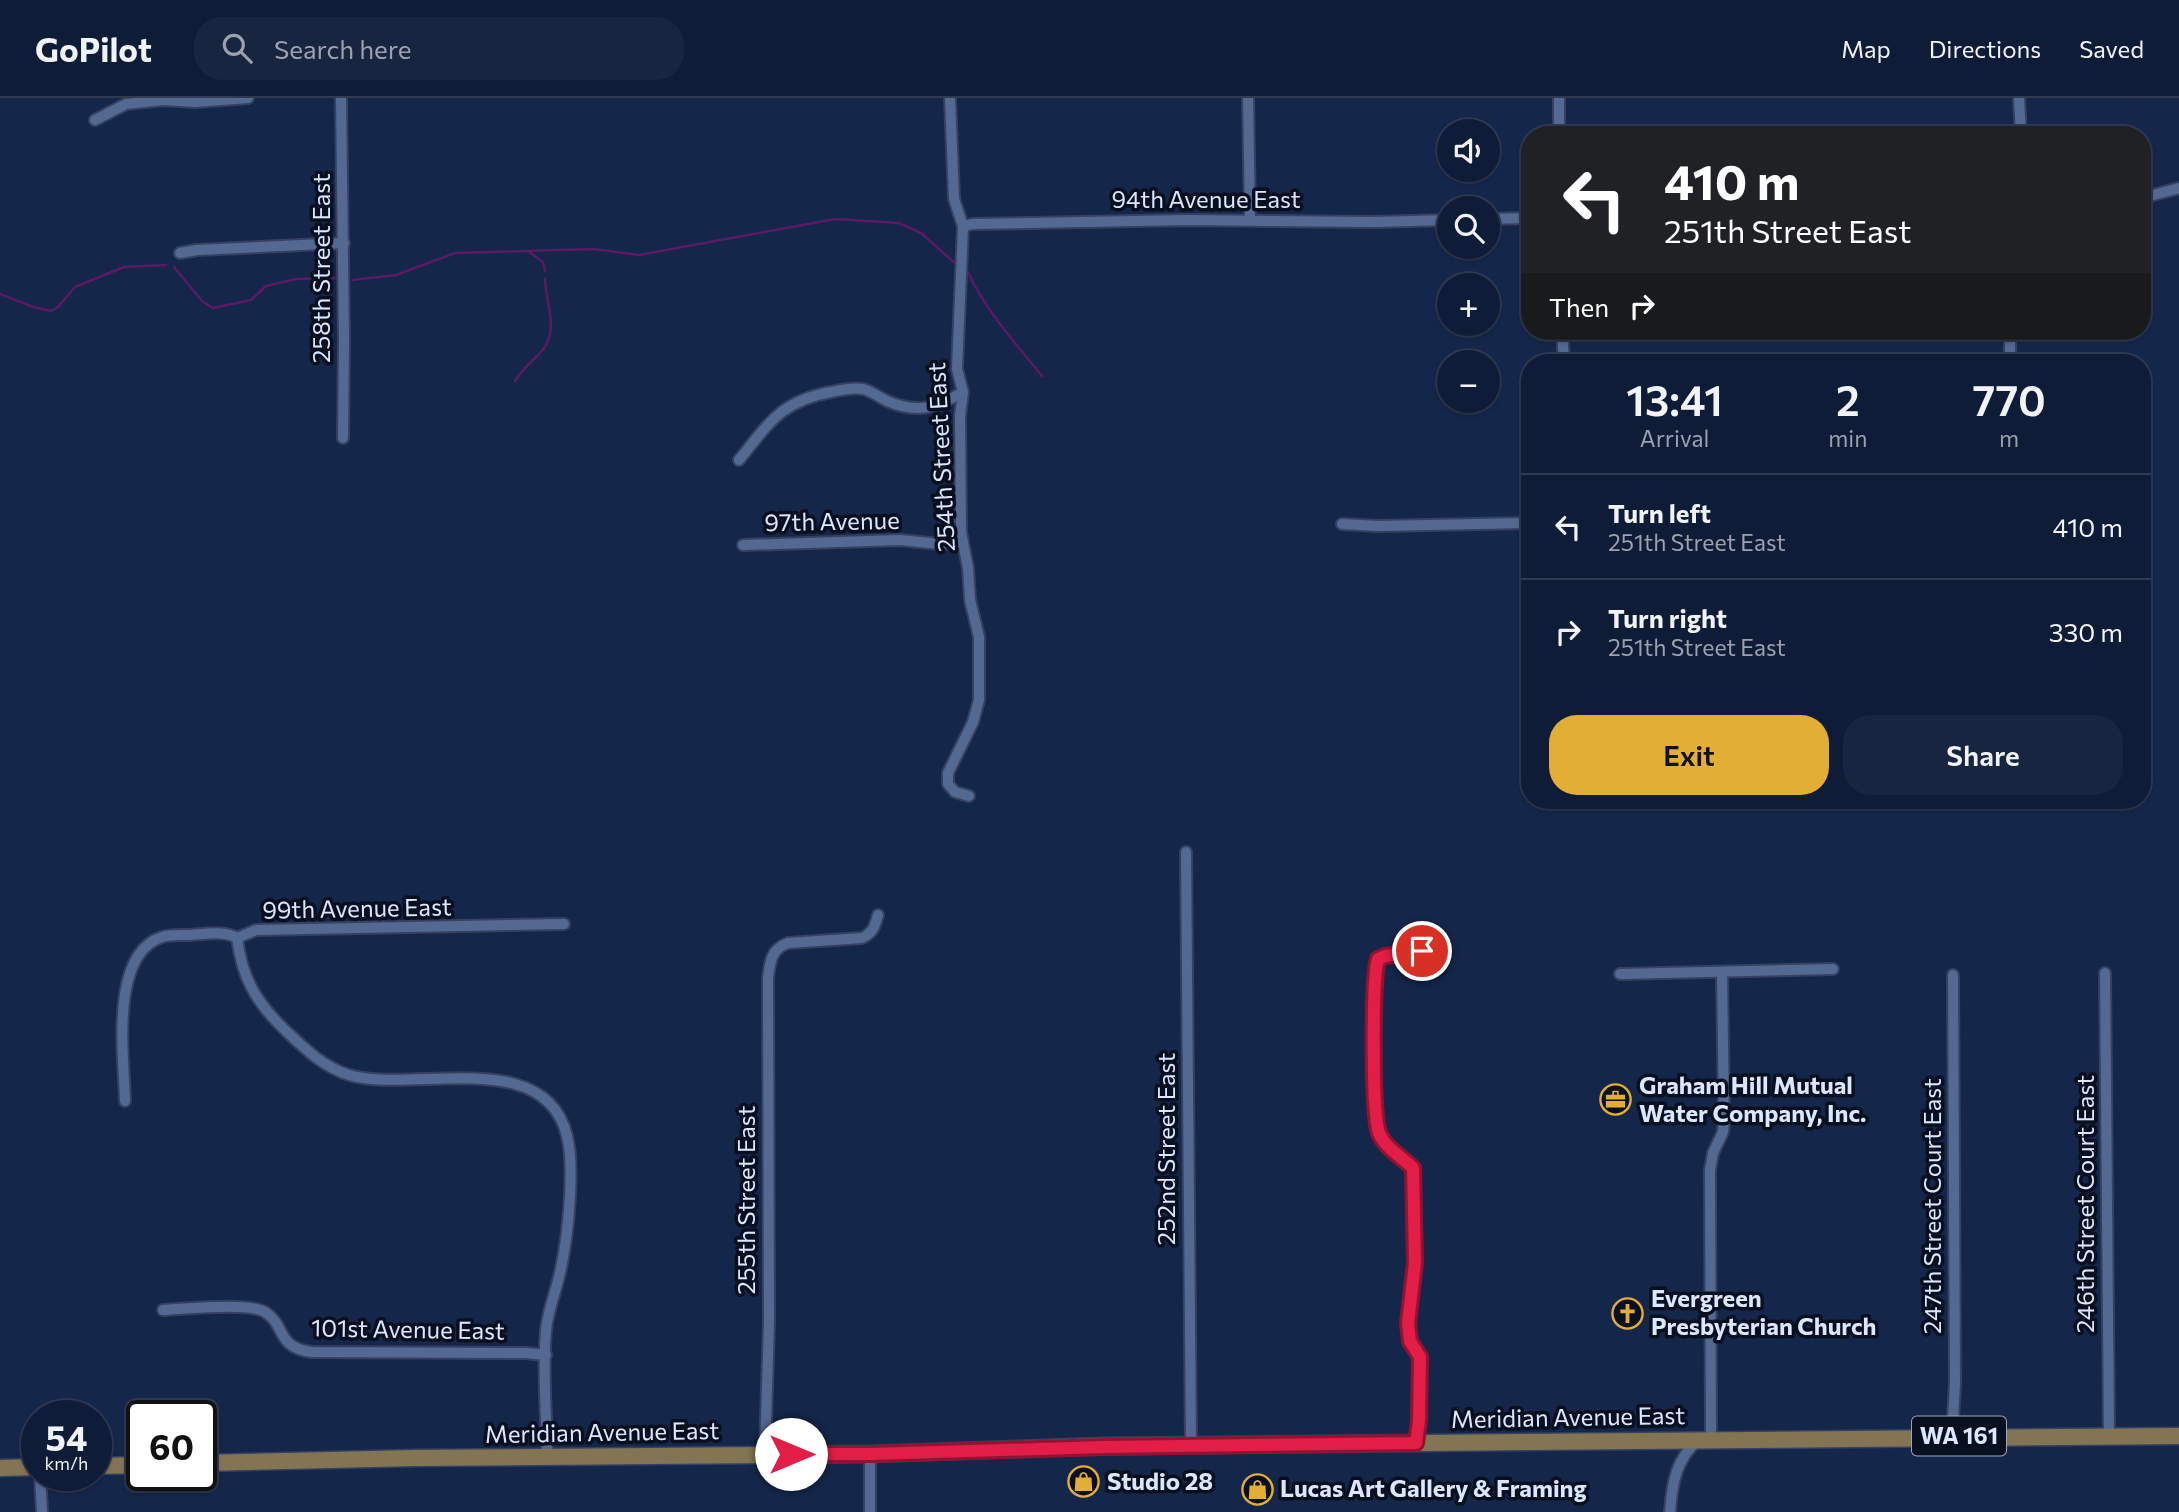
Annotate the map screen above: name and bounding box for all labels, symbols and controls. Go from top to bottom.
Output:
search box [194,17,684,80]
text: GoPilot [35,28,152,69]
icon: search [218,29,256,67]
text: Search here [274,33,411,64]
text: Map [1841,34,1891,63]
text: Directions [1929,34,2041,63]
text: Saved [2079,34,2144,63]
map controls [1437,119,1500,413]
button: sound [1437,119,1500,182]
text: 410 m [1664,150,1799,210]
icon: left [1549,154,1640,245]
street label: 258th Street East [306,173,335,363]
street label: 94th Avenue East [1111,184,1301,213]
button: search [1437,196,1500,259]
text: 251th Street East [1664,210,1911,250]
button: + [1437,273,1500,336]
icon: right [1623,287,1661,325]
text: Then [1549,291,1609,322]
button: − [1437,350,1500,413]
street label: 254th Street East [921,361,960,553]
text: 13:41 [1626,373,1723,425]
text: 2 [1836,373,1860,425]
text: 770 [1973,373,2046,425]
text: Arrival [1640,424,1709,452]
text: min [1828,424,1867,452]
text: m [1999,424,2019,452]
text: Turn left [1608,497,1711,528]
street label: 97th Avenue [764,505,900,536]
icon: left [1549,508,1587,546]
text: 410 m [2052,511,2123,542]
text: 251th Street East [1608,528,1786,556]
text: Turn right [1608,602,1727,633]
icon: right [1549,613,1587,651]
text: 330 m [2049,616,2123,647]
text: 251th Street East [1608,633,1786,661]
button: Exit [1549,715,1829,795]
button: Share [1843,715,2123,795]
street label: 99th Avenue East [262,891,452,924]
pin [1392,921,1452,981]
icon: arrive [1403,932,1441,970]
street label: 252nd Street East [1151,1053,1180,1245]
place label: Graham Hill Mutual Water Company, Inc. [1639,1070,1866,1127]
street label: 246th Street Court East [2070,1075,2099,1333]
street label: 247th Street Court East [1917,1078,1946,1334]
office icon: Graham Hill Mutual Water Company, Inc. [1599,1083,1633,1117]
street label: 255th Street East [731,1105,760,1295]
place label: Evergreen Presbyterian Church [1651,1283,1876,1340]
church icon: Evergreen Presbyterian Church [1611,1296,1645,1330]
street label: 101st Avenue East [311,1312,505,1345]
speed limit sign: 60 [126,1400,217,1491]
street label: Meridian Avenue East [1451,1400,1686,1433]
text: 54 [46,1415,87,1458]
street label: Meridian Avenue East [485,1415,720,1448]
road number: WA 161 [1912,1416,2006,1456]
position arrow [754,1417,828,1491]
text: km/h [45,1452,88,1474]
shop icon: Studio 28 [1067,1465,1101,1499]
place label: Studio 28 [1107,1466,1213,1495]
shop icon: Lucas Art Gallery & Framing [1240,1472,1274,1506]
place label: Lucas Art Gallery & Framing [1280,1473,1587,1502]

